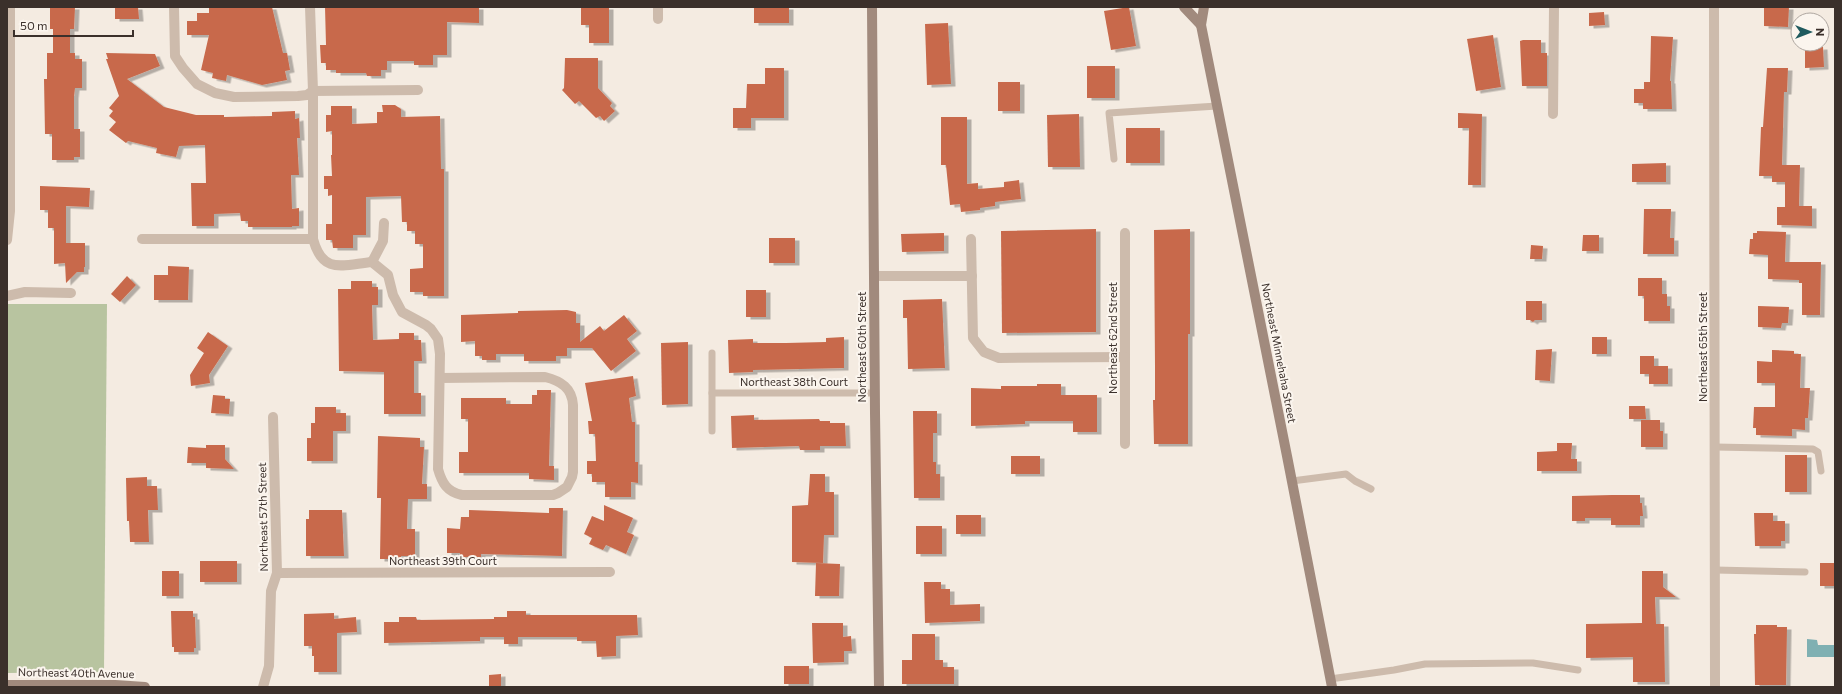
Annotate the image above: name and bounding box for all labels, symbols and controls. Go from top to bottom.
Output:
scale bar [14,12,133,38]
north arrow [1790,12,1830,52]
text: 50 m [20,18,48,32]
text: N [1814,28,1827,36]
street label: Northeast 62nd Street [1106,282,1119,394]
street label: Northeast Minnehaha Street [1260,282,1300,424]
street label: Northeast 60th Street [855,291,868,403]
street label: Northeast 65th Street [1696,291,1709,402]
street label: Northeast 38th Court [740,375,849,388]
street label: Northeast 57th Street [255,462,270,572]
street label: Northeast 39th Court [389,554,498,567]
street label: Northeast 40th Avenue [18,665,135,680]

